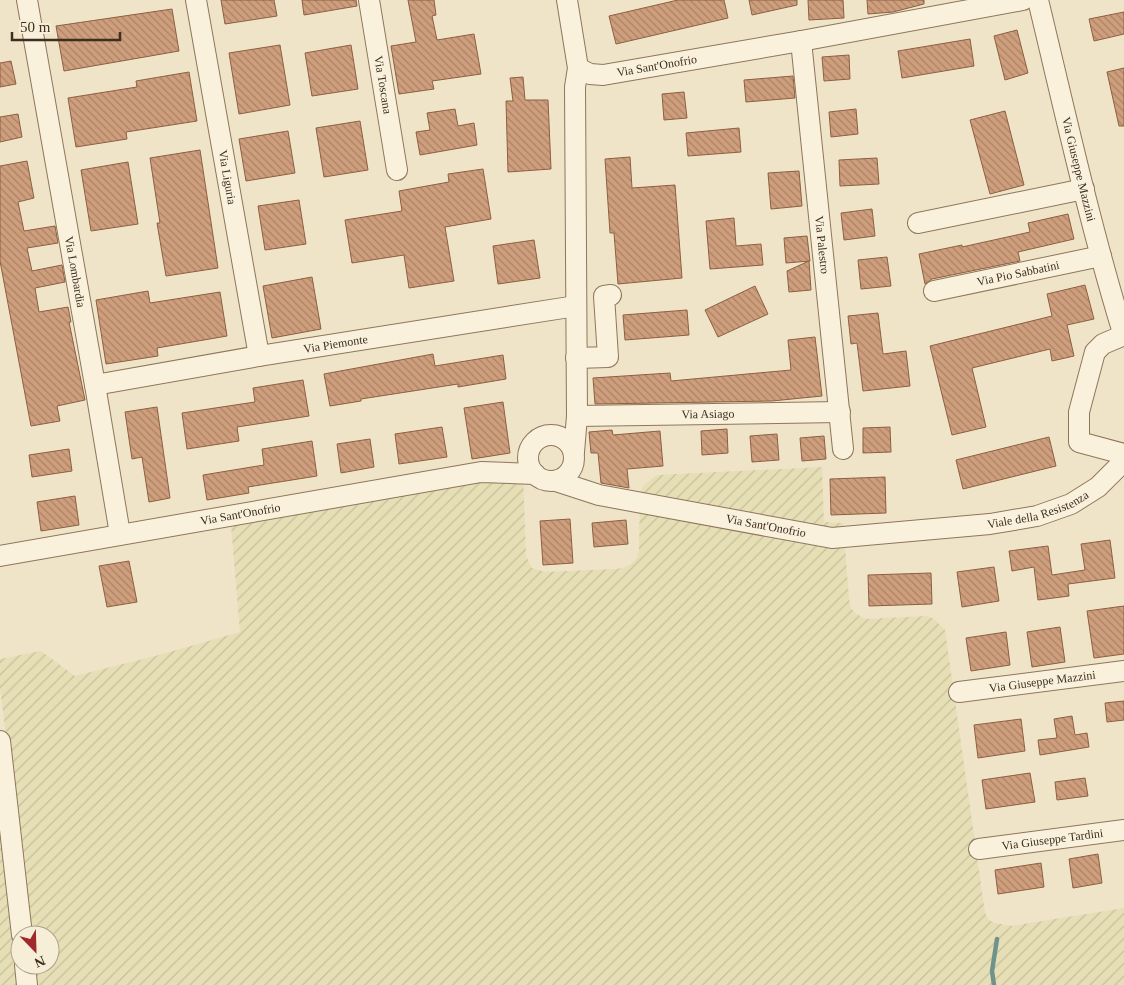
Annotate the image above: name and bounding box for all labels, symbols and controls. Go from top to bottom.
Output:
scale bar [12,10,120,42]
text: 50 m [20,19,51,35]
street label: Via Sant'Onofrio [616,52,698,80]
street label: Via Toscana [371,55,395,116]
street label: Via Giuseppe Mazzini [1059,115,1099,224]
street label: Via Liguria [216,149,239,206]
street label: Via Palestro [812,215,832,275]
street label: Via Lombardia [62,235,88,309]
street label: Via Pio Sabbatini [976,258,1061,289]
street label: Via Piemonte [302,332,369,356]
street label: Via Asiago [681,407,735,421]
street label: Viale della Resistenza [986,487,1092,531]
street label: Via Sant'Onofrio [199,500,282,528]
street label: Via Sant'Onofrio [725,512,807,540]
street label: Via Giuseppe Mazzini [988,668,1097,695]
street label: Via Giuseppe Tardini [1001,826,1105,853]
north arrow [10,925,60,975]
text: N [32,953,47,970]

